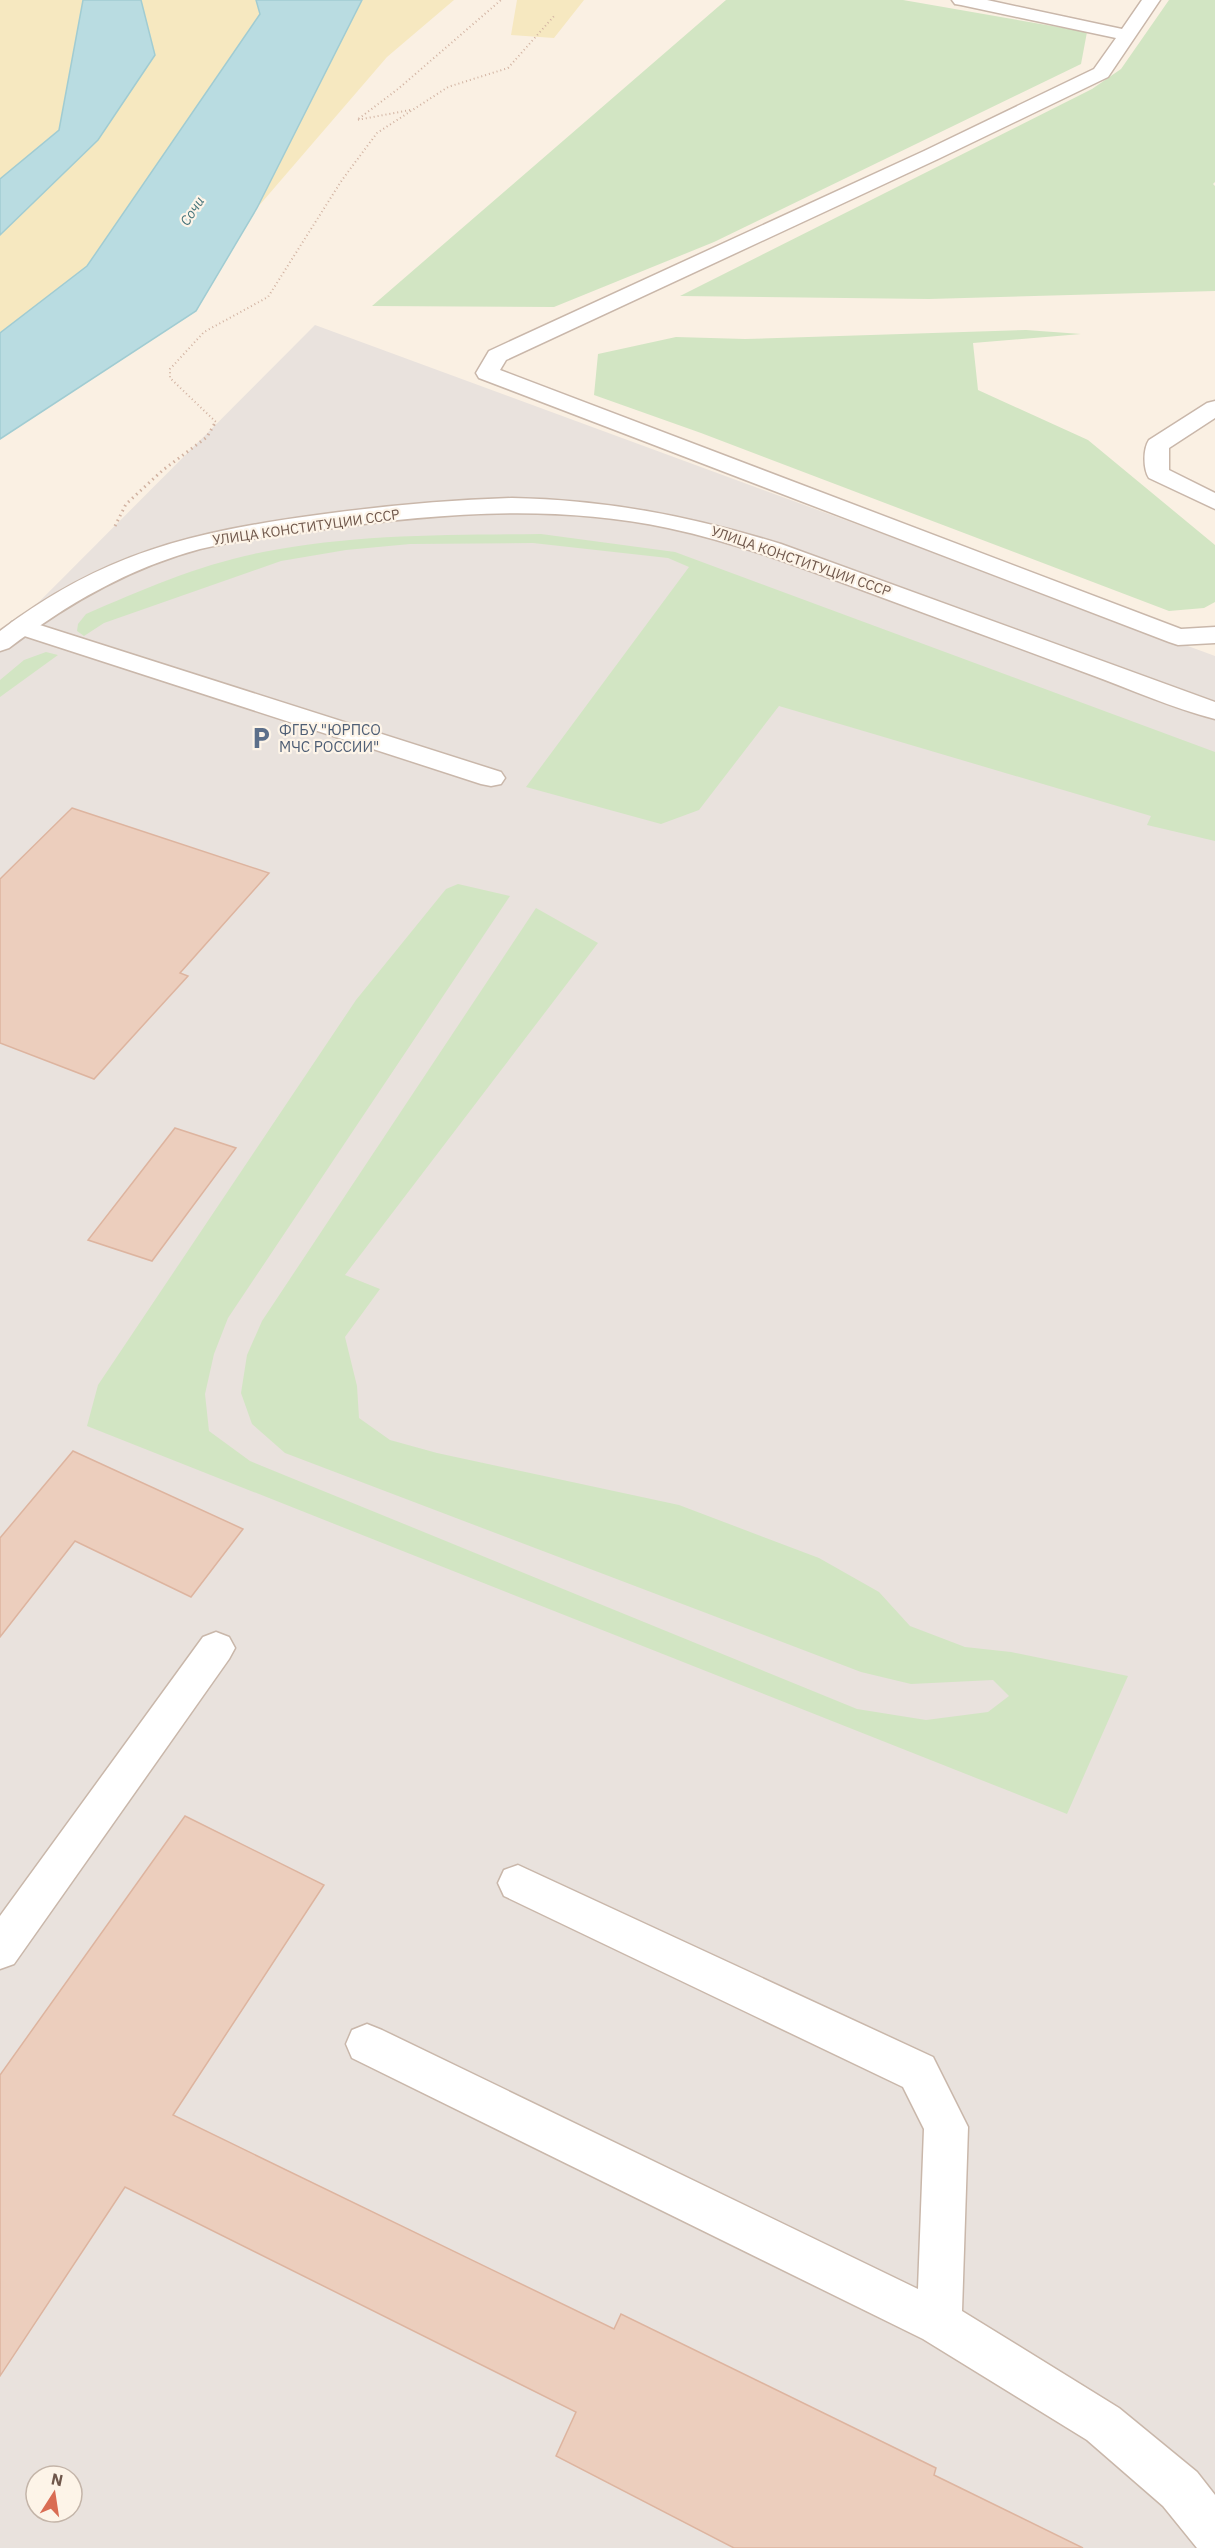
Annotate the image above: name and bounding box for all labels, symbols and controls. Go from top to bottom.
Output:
water label: Сочи [176,193,208,229]
street label: УЛИЦА КОНСТИТУЦИИ СССР [211,505,401,549]
street label: УЛИЦА КОНСТИТУЦИИ СССР [709,522,893,600]
place label: ФГБУ "ЮРПСО МЧС РОССИИ" [279,720,381,756]
parking icon: ФГБУ "ЮРПСО МЧС РОССИИ" [248,725,274,751]
north arrow [24,2464,84,2524]
text: N [49,2468,65,2490]

